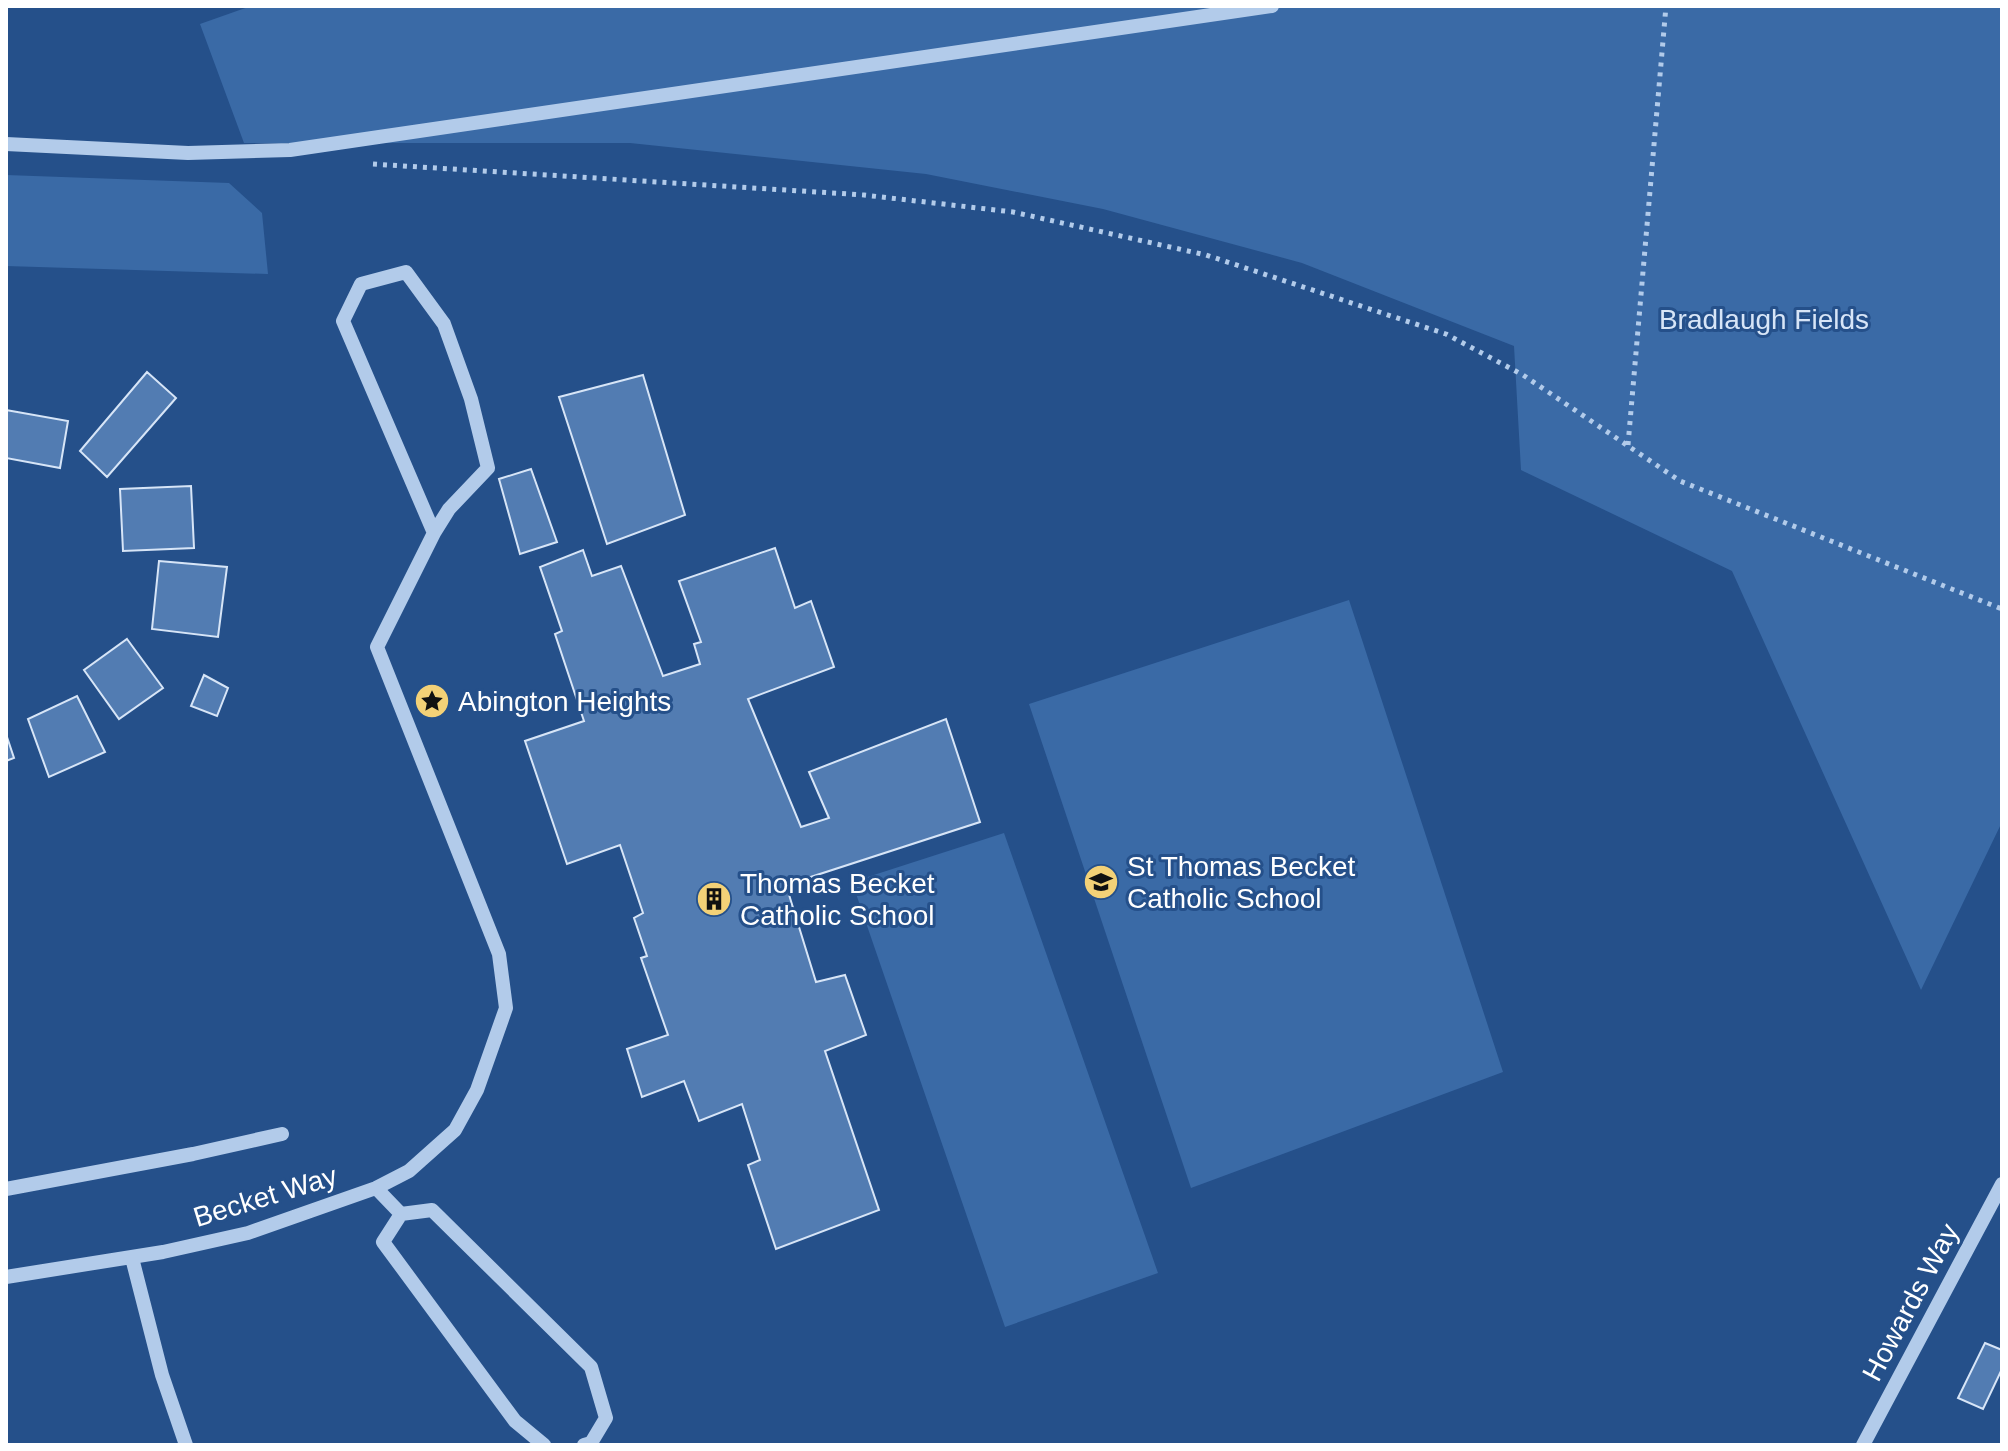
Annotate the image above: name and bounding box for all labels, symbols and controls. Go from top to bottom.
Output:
park label: Bradlaugh Fields [1659,304,1869,335]
place icon: Abington Heights [413,682,451,720]
place label: Abington Heights [458,686,671,717]
place label: St Thomas Becket Catholic School [1127,851,1355,914]
school or university icon: St Thomas Becket Catholic School [1082,863,1120,901]
place label: Thomas Becket Catholic School [740,868,935,931]
building icon: Thomas Becket Catholic School [695,880,733,918]
street label: Becket Way [190,1160,341,1233]
street label: Howards Way [1856,1218,1965,1386]

